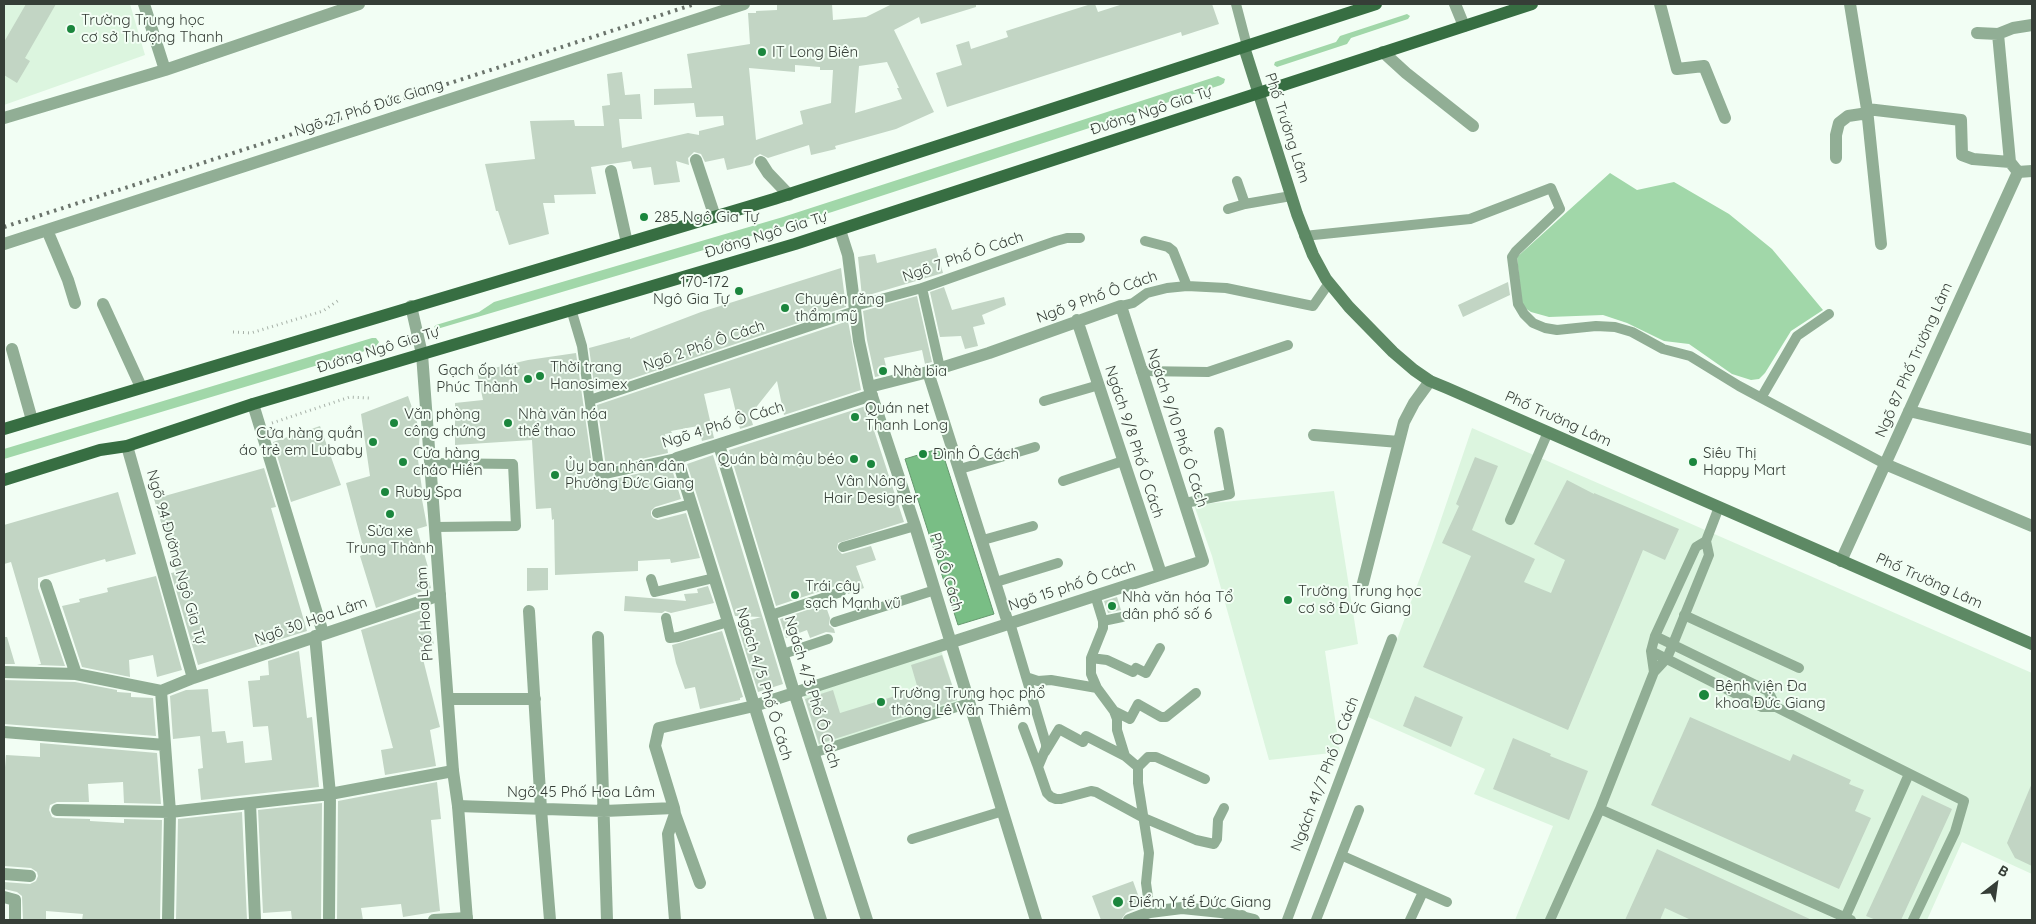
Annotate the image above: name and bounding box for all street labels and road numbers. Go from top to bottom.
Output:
street label: Phố Trường Lâm [1261,71,1313,185]
street label: Ngõ 27 Phố Đức Giang [292,75,446,141]
street label: Đường Ngô Gia Tự [1088,83,1214,139]
street label: Đường Ngô Gia Tự [703,208,829,262]
street label: Ngõ 7 Phố Ô Cách [900,228,1026,286]
street label: Ngõ 9 Phố Ô Cách [1034,267,1160,327]
street label: Ngõ 87 Phố Trường Lâm [1872,280,1956,440]
street label: Ngõ 2 Phố Ô Cách [641,317,767,375]
street label: Đường Ngô Gia Tự [315,323,441,377]
street label: Ngách 9/10 Phố Ô Cách [1143,346,1211,510]
street label: Ngách 9/8 Phố Ô Cách [1101,363,1167,521]
street label: Phố Trường Lâm [1502,387,1614,451]
street label: Ngõ 4 Phố Ô Cách [660,398,786,452]
street label: Ngõ 94 Đường Ngô Gia Tự [142,468,210,646]
street label: Phố Ô Cách [925,530,967,614]
street label: Phố Trường Lâm [1873,549,1985,613]
street label: Ngõ 15 phố Ô Cách [1006,557,1138,615]
street label: Phố Hoa Lâm [413,566,437,662]
street label: Ngõ 30 Hoa Lâm [252,593,370,649]
street label: Ngách 4/5 Phố Ô Cách [732,605,796,763]
street label: Ngách 4/3 Phố Ô Cách [780,613,844,771]
street label: Ngách 41/7 Phố Ô Cách [1287,694,1363,854]
street label: Ngõ 45 Phố Hoa Lâm [507,783,655,801]

